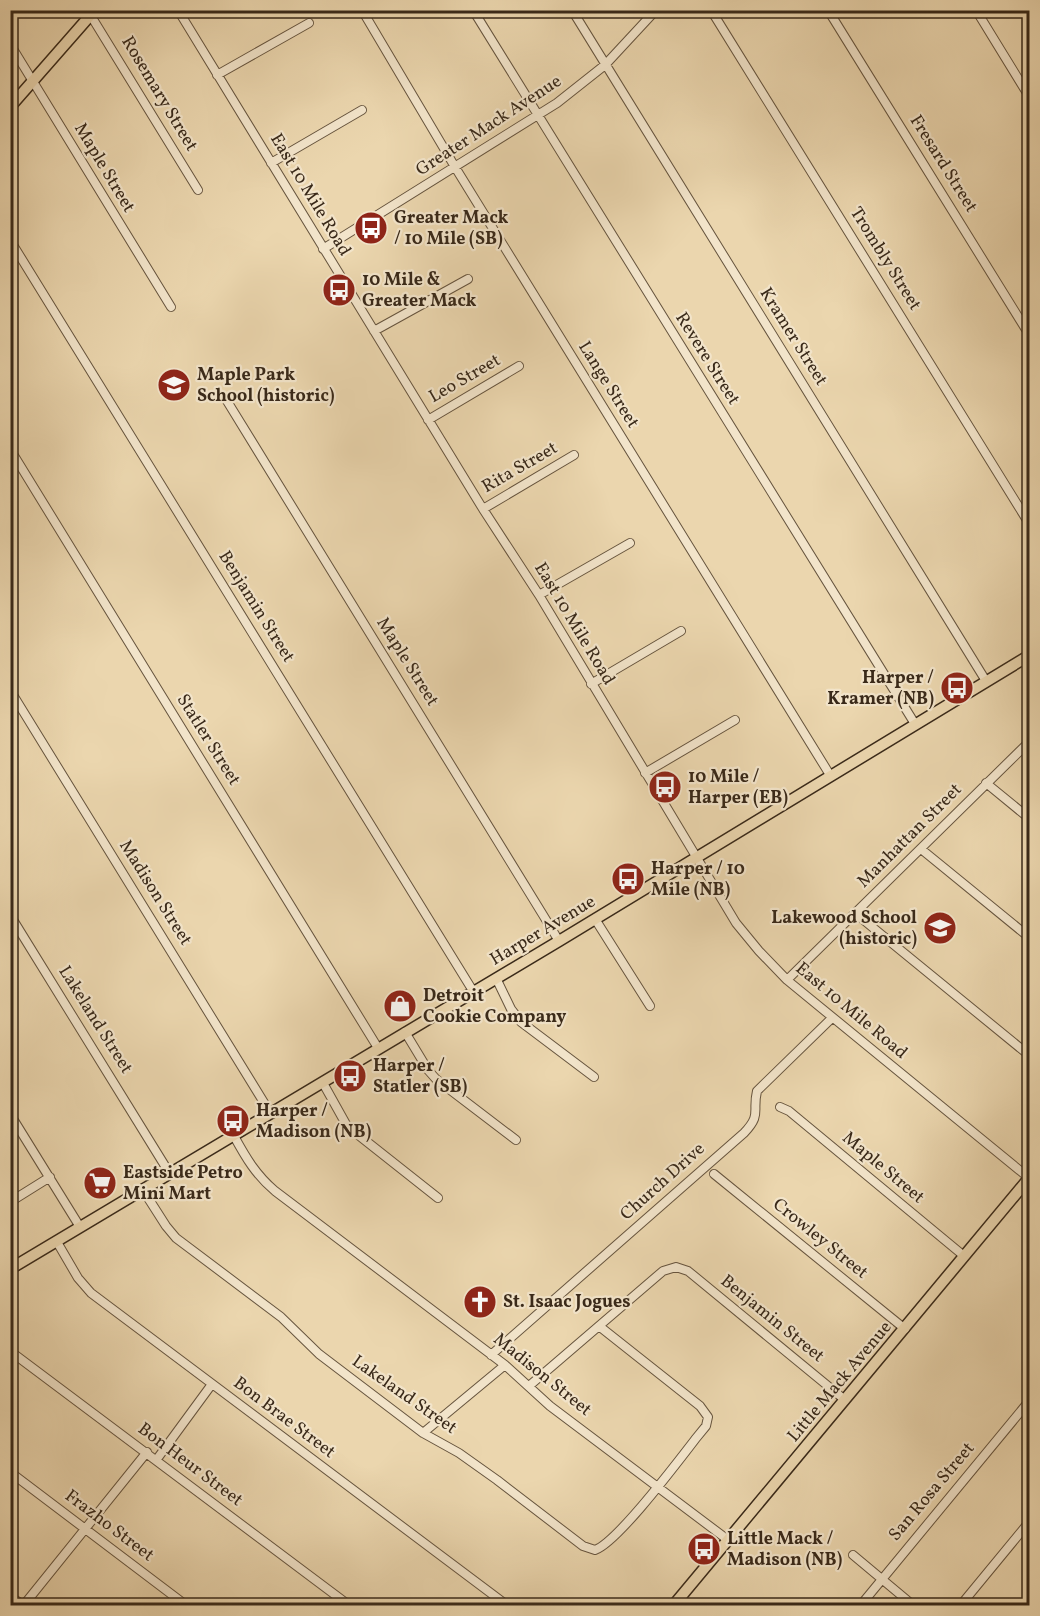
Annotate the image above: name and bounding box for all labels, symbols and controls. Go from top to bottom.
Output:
street label: Rosemary Street [115,32,203,156]
street label: Greater Mack Avenue [411,69,567,183]
street label: Fresard Street [903,110,983,218]
street label: Maple Street [67,118,141,218]
street label: East 10 Mile Road [263,129,357,261]
street label: Trombly Street [843,202,927,316]
place label: Greater Mack / 10 Mile (SB) [394,206,509,252]
bus stop icon: Greater Mack / 10 Mile (SB) [353,210,389,246]
place label: 10 Mile & Greater Mack [362,268,477,314]
bus stop icon: 10 Mile & Greater Mack [321,272,357,308]
street label: Kramer Street [753,283,833,391]
street label: Revere Street [669,308,745,410]
street label: Lange Street [571,337,645,433]
street label: Leo Street [425,348,505,410]
place label: Maple Park School (historic) [197,363,335,409]
school or university icon: Maple Park School (historic) [156,367,192,403]
street label: Rita Street [477,436,563,500]
street label: Benjamin Street [212,546,300,668]
street label: East 10 Mile Road [527,558,621,690]
street label: Maple Street [370,613,444,711]
place label: Harper / Kramer (NB) [827,666,934,712]
bus stop icon: Harper / Kramer (NB) [939,670,975,706]
street label: Statler Street [170,689,246,791]
place label: 10 Mile / Harper (EB) [688,765,788,811]
bus stop icon: 10 Mile / Harper (EB) [647,769,683,805]
street label: Manhattan Street [852,778,968,894]
street label: Madison Street [113,835,197,951]
place label: Harper / 10 Mile (NB) [651,857,745,903]
bus stop icon: Harper / 10 Mile (NB) [610,861,646,897]
street label: Harper Avenue [486,890,600,972]
place label: Lakewood School (historic) [771,906,917,952]
school or university icon: Lakewood School (historic) [922,910,958,946]
street label: East 10 Mile Road [790,957,912,1065]
street label: Lakeland Street [52,961,138,1079]
place label: Detroit Cookie Company [423,984,566,1030]
shop icon: Detroit Cookie Company [382,988,418,1024]
place label: Harper / Statler (SB) [373,1054,468,1100]
bus stop icon: Harper / Statler (SB) [332,1058,368,1094]
place label: Harper / Madison (NB) [256,1099,371,1145]
bus stop icon: Harper / Madison (NB) [215,1103,251,1139]
street label: Maple Street [836,1126,930,1210]
street label: Church Drive [615,1137,711,1227]
place label: Eastside Petro Mini Mart [123,1161,243,1207]
supermarket icon: Eastside Petro Mini Mart [82,1165,118,1201]
street label: Crowley Street [767,1193,873,1285]
street label: Benjamin Street [715,1269,829,1369]
church icon: St. Isaac Jogues [462,1284,498,1320]
place label: St. Isaac Jogues [503,1290,631,1315]
street label: Little Mack Avenue [782,1316,898,1448]
street label: Madison Street [487,1327,597,1423]
street label: Lakeland Street [346,1349,462,1441]
street label: Bon Brae Street [228,1371,340,1465]
street label: Bon Heur Street [132,1417,248,1513]
street label: San Rosa Street [883,1437,981,1547]
street label: Frazho Street [59,1484,159,1568]
place label: Little Mack / Madison (NB) [727,1527,842,1573]
bus stop icon: Little Mack / Madison (NB) [686,1531,722,1567]

